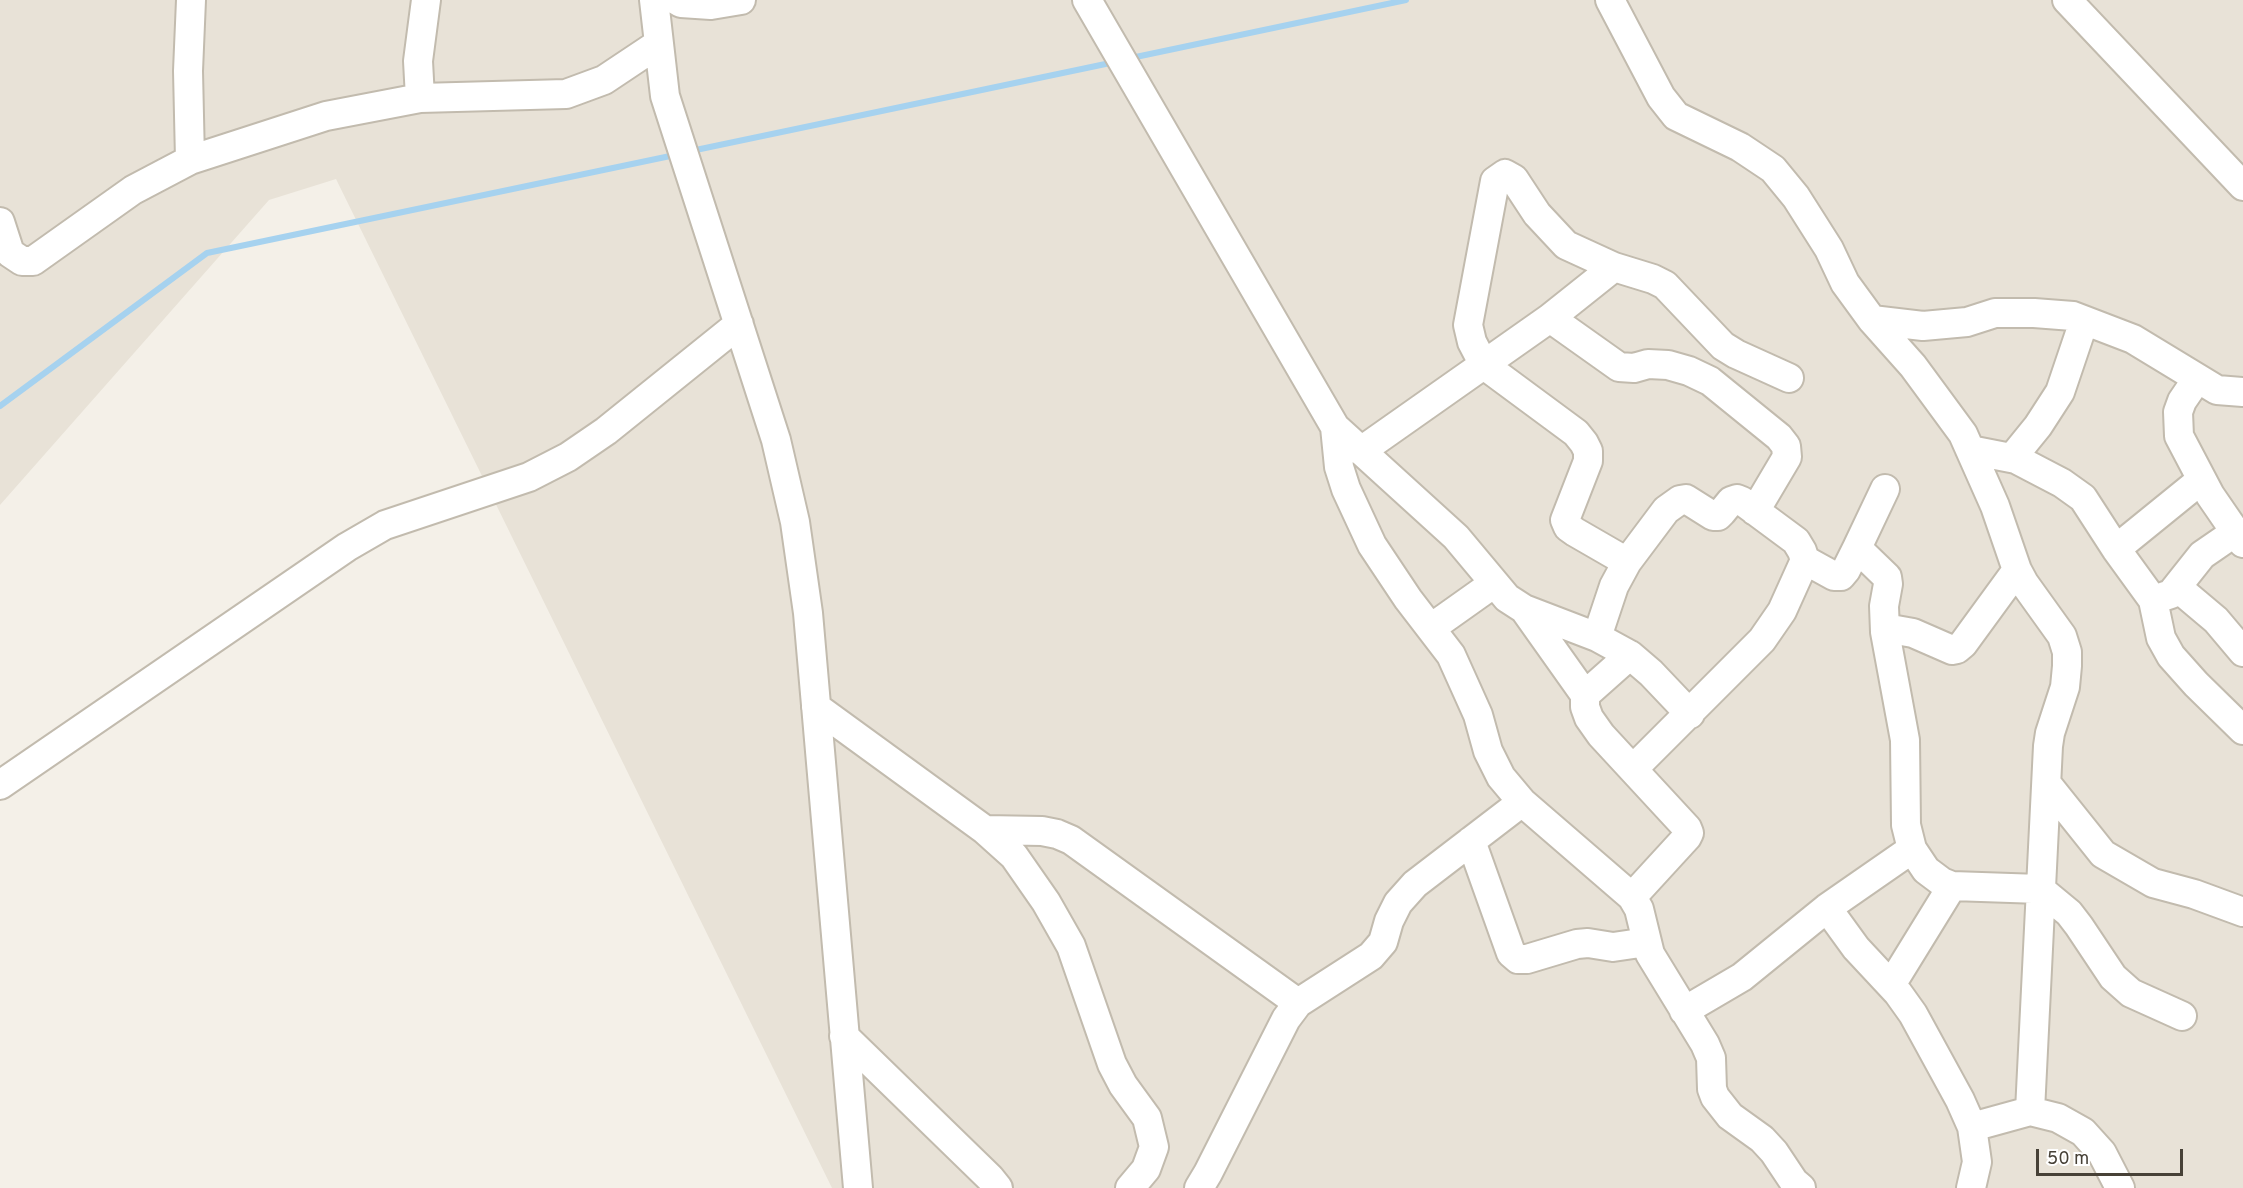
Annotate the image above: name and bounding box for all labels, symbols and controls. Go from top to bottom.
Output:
scale bar [2039,1137,2186,1175]
text: 50 m [2047,1148,2089,1171]

